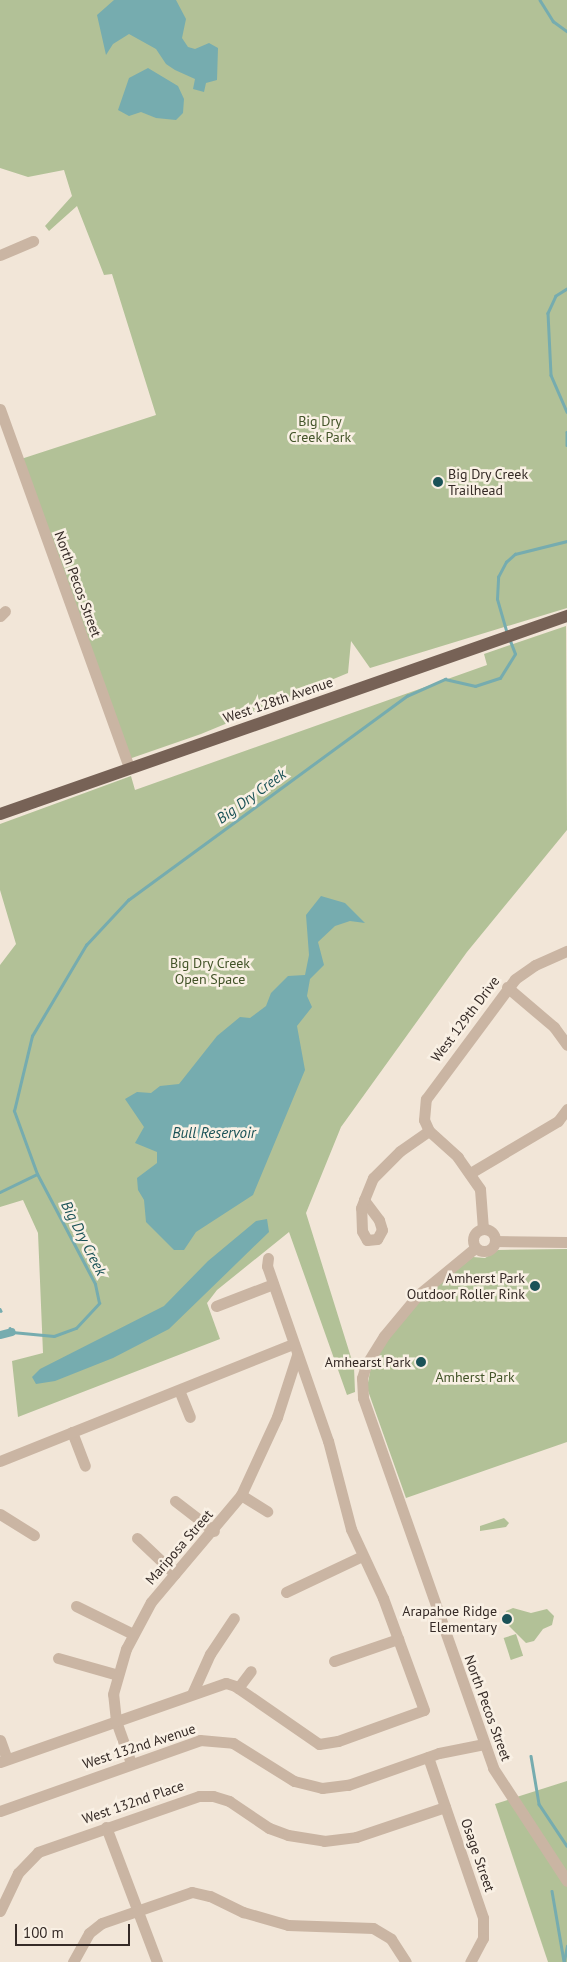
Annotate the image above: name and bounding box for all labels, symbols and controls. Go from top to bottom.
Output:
park label: Big Dry Creek Park [289,413,351,446]
place label: Big Dry Creek Trailhead [448,466,529,498]
marker: Big Dry Creek Trailhead [432,476,444,488]
street label: North Pecos Street [51,529,105,639]
street label: West 128th Avenue [221,673,335,727]
water label: Big Dry Creek [213,765,289,827]
park label: Big Dry Creek Open Space [170,955,250,988]
street label: West 129th Drive [427,973,503,1065]
water label: Bull Reservoir [172,1124,256,1142]
water label: Big Dry Creek [57,1197,111,1279]
place label: Amherst Park Outdoor Roller Rink [407,1270,525,1302]
marker: Amherst Park Outdoor Roller Rink [529,1280,541,1292]
place label: Amhearst Park [325,1354,411,1370]
marker: Amhearst Park [415,1356,427,1368]
park label: Amherst Park [435,1369,515,1385]
street label: Mariposa Street [142,1506,216,1588]
place label: Arapahoe Ridge Elementary [402,1603,497,1635]
marker: Arapahoe Ridge Elementary [501,1613,513,1625]
street label: North Pecos Street [461,1653,515,1763]
street label: West 132nd Avenue [80,1720,198,1772]
street label: West 132nd Place [80,1777,186,1827]
street label: Osage Street [458,1816,498,1894]
scale bar [18,1914,132,1946]
text: 100 m [23,1923,64,1942]

